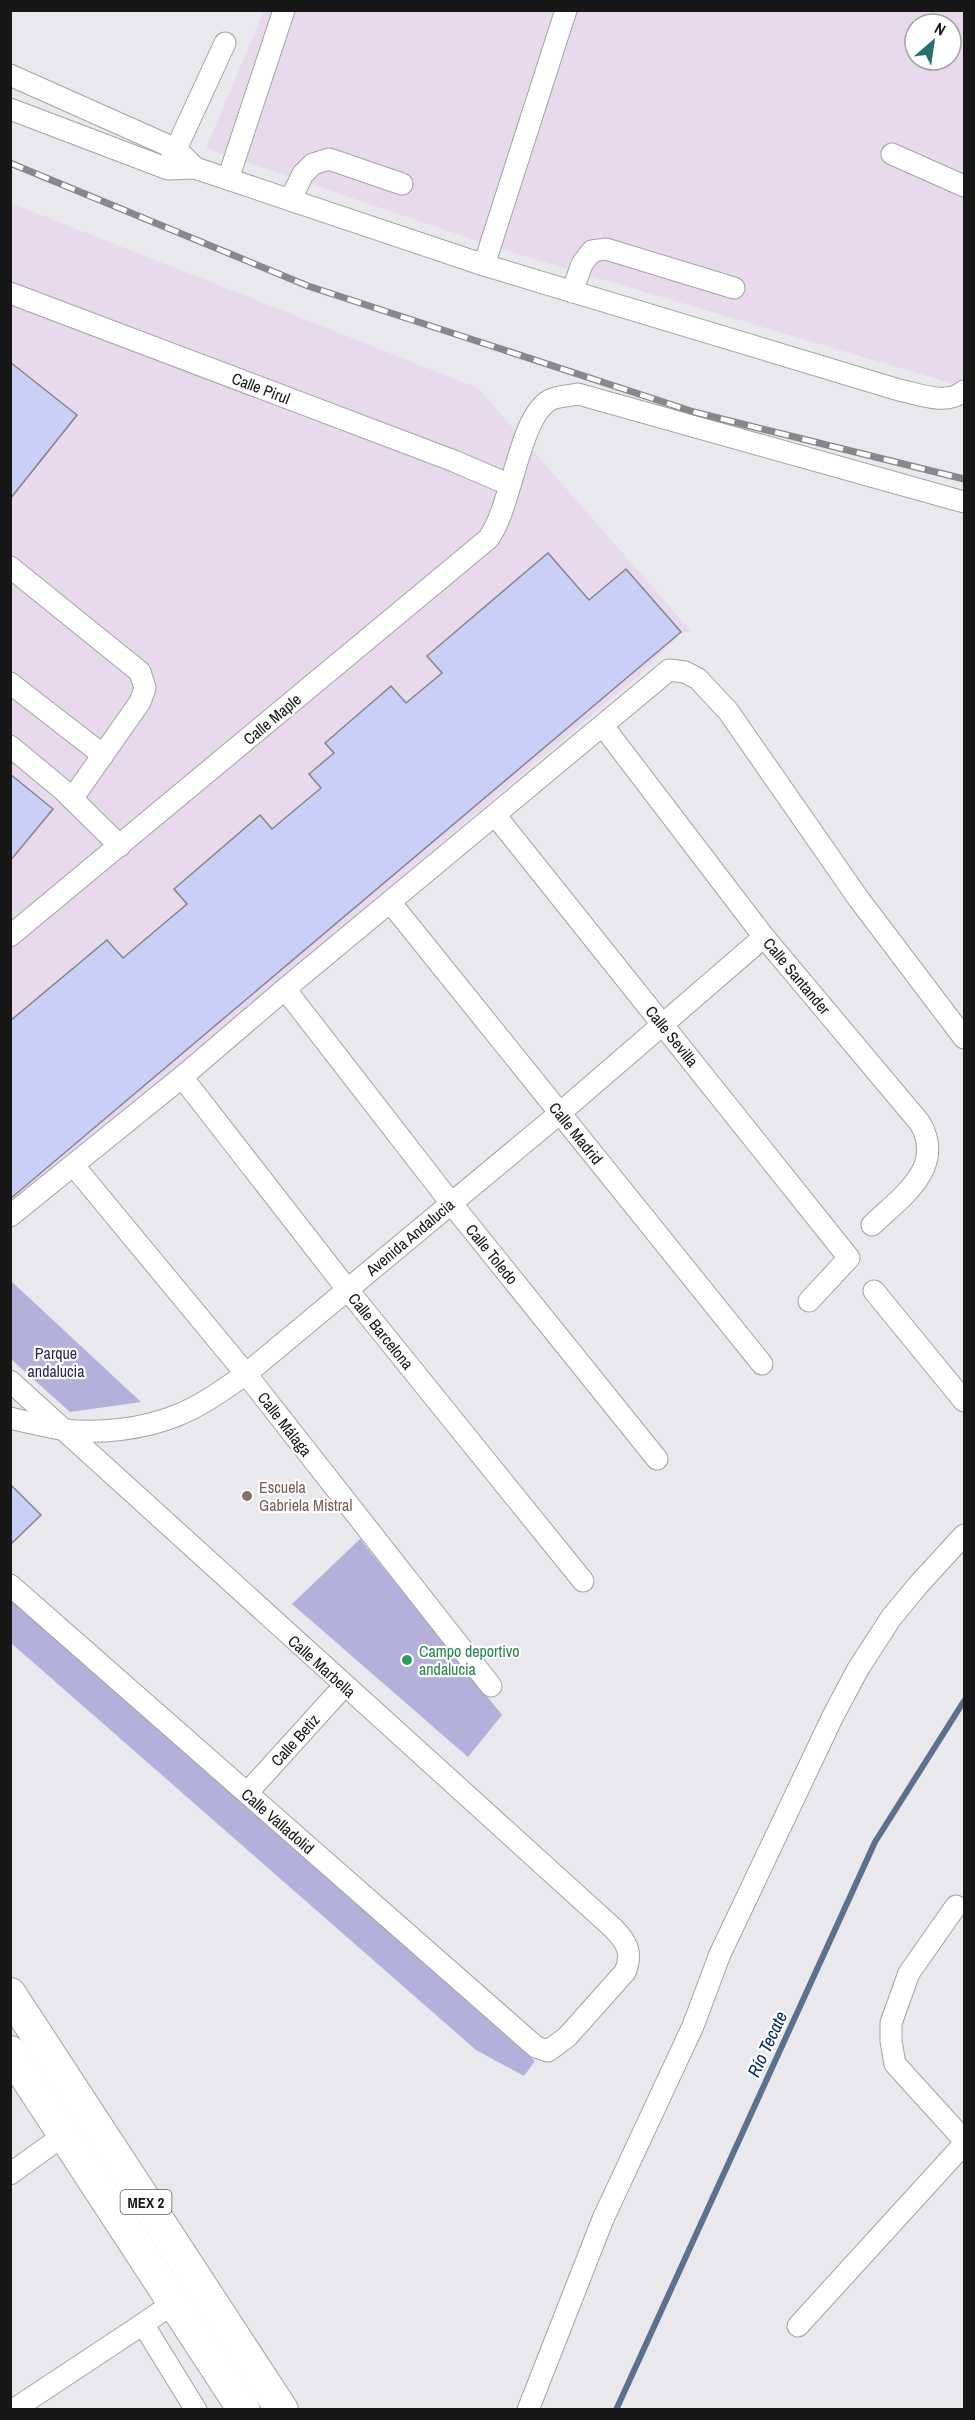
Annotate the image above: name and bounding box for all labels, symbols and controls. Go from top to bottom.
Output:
north arrow [903,12,963,72]
text: N [931,17,950,41]
street label: Calle Pirul [229,367,293,409]
street label: Calle Maple [238,688,306,750]
street label: Calle Santander [758,933,836,1020]
street label: Calle Sevilla [641,1001,704,1072]
street label: Calle Madrid [544,1097,608,1169]
street label: Avenida Andalucia [360,1193,459,1281]
street label: Calle Toledo [461,1219,523,1289]
street label: Calle Barcelona [343,1288,419,1374]
park label: Parque andalucia [28,1342,85,1382]
street label: Calle Málaga [253,1387,318,1461]
place label: Escuela Gabriela Mistral [259,1476,352,1516]
marker: Escuela Gabriela Mistral [240,1489,254,1503]
street label: Calle Marbella [283,1630,361,1703]
place label: Campo deportivo andalucia [419,1640,520,1680]
marker: Campo deportivo andalucia [400,1653,414,1667]
street label: Calle Betiz [266,1709,325,1771]
street label: Calle Valladolid [237,1783,319,1859]
water label: Río Tecate [741,2007,793,2081]
road number: MEX 2 [120,2190,172,2214]

